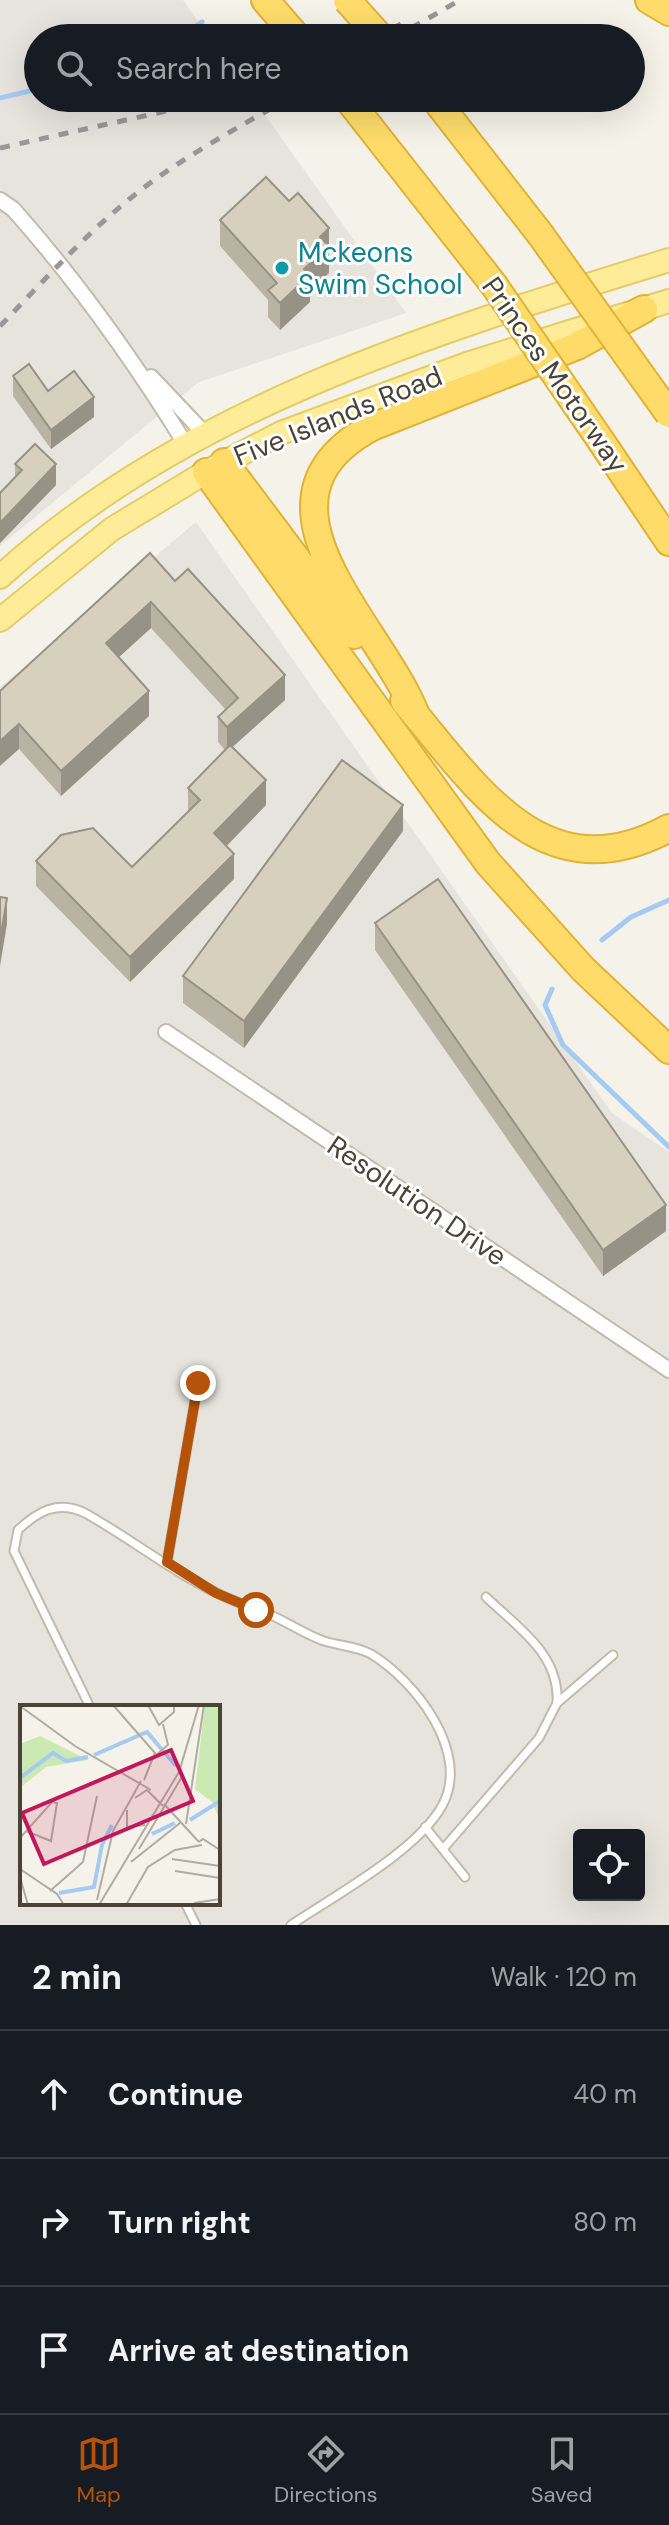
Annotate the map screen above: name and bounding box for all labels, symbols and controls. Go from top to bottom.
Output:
search box [24,24,645,112]
icon: search [52,46,96,90]
text: Search here [116,49,282,88]
place label: Mckeons Swim School [298,234,463,303]
marker: Mckeons Swim School [273,259,291,277]
street label: Princes Motorway [474,270,636,480]
street label: Five Islands Road [228,357,448,475]
street label: Resolution Drive [320,1127,514,1275]
route end [180,1365,216,1401]
route start [238,1592,274,1628]
inset map [20,1705,220,1905]
map controls [573,1829,645,1901]
button: locate [573,1829,645,1901]
text: 2 min [32,1955,122,2000]
text: Walk · 120 m [490,1960,637,1994]
icon: ahead [32,2072,76,2116]
text: Continue [108,2075,243,2114]
text: 40 m [573,2077,637,2111]
icon: right [32,2200,76,2244]
text: Turn right [108,2203,251,2242]
text: 80 m [573,2205,637,2239]
icon: arrive [32,2328,76,2372]
text: Arrive at destination [108,2331,409,2370]
tab: Map [77,2432,121,2509]
tab: Directions [274,2432,378,2509]
tab: Saved [531,2432,592,2509]

